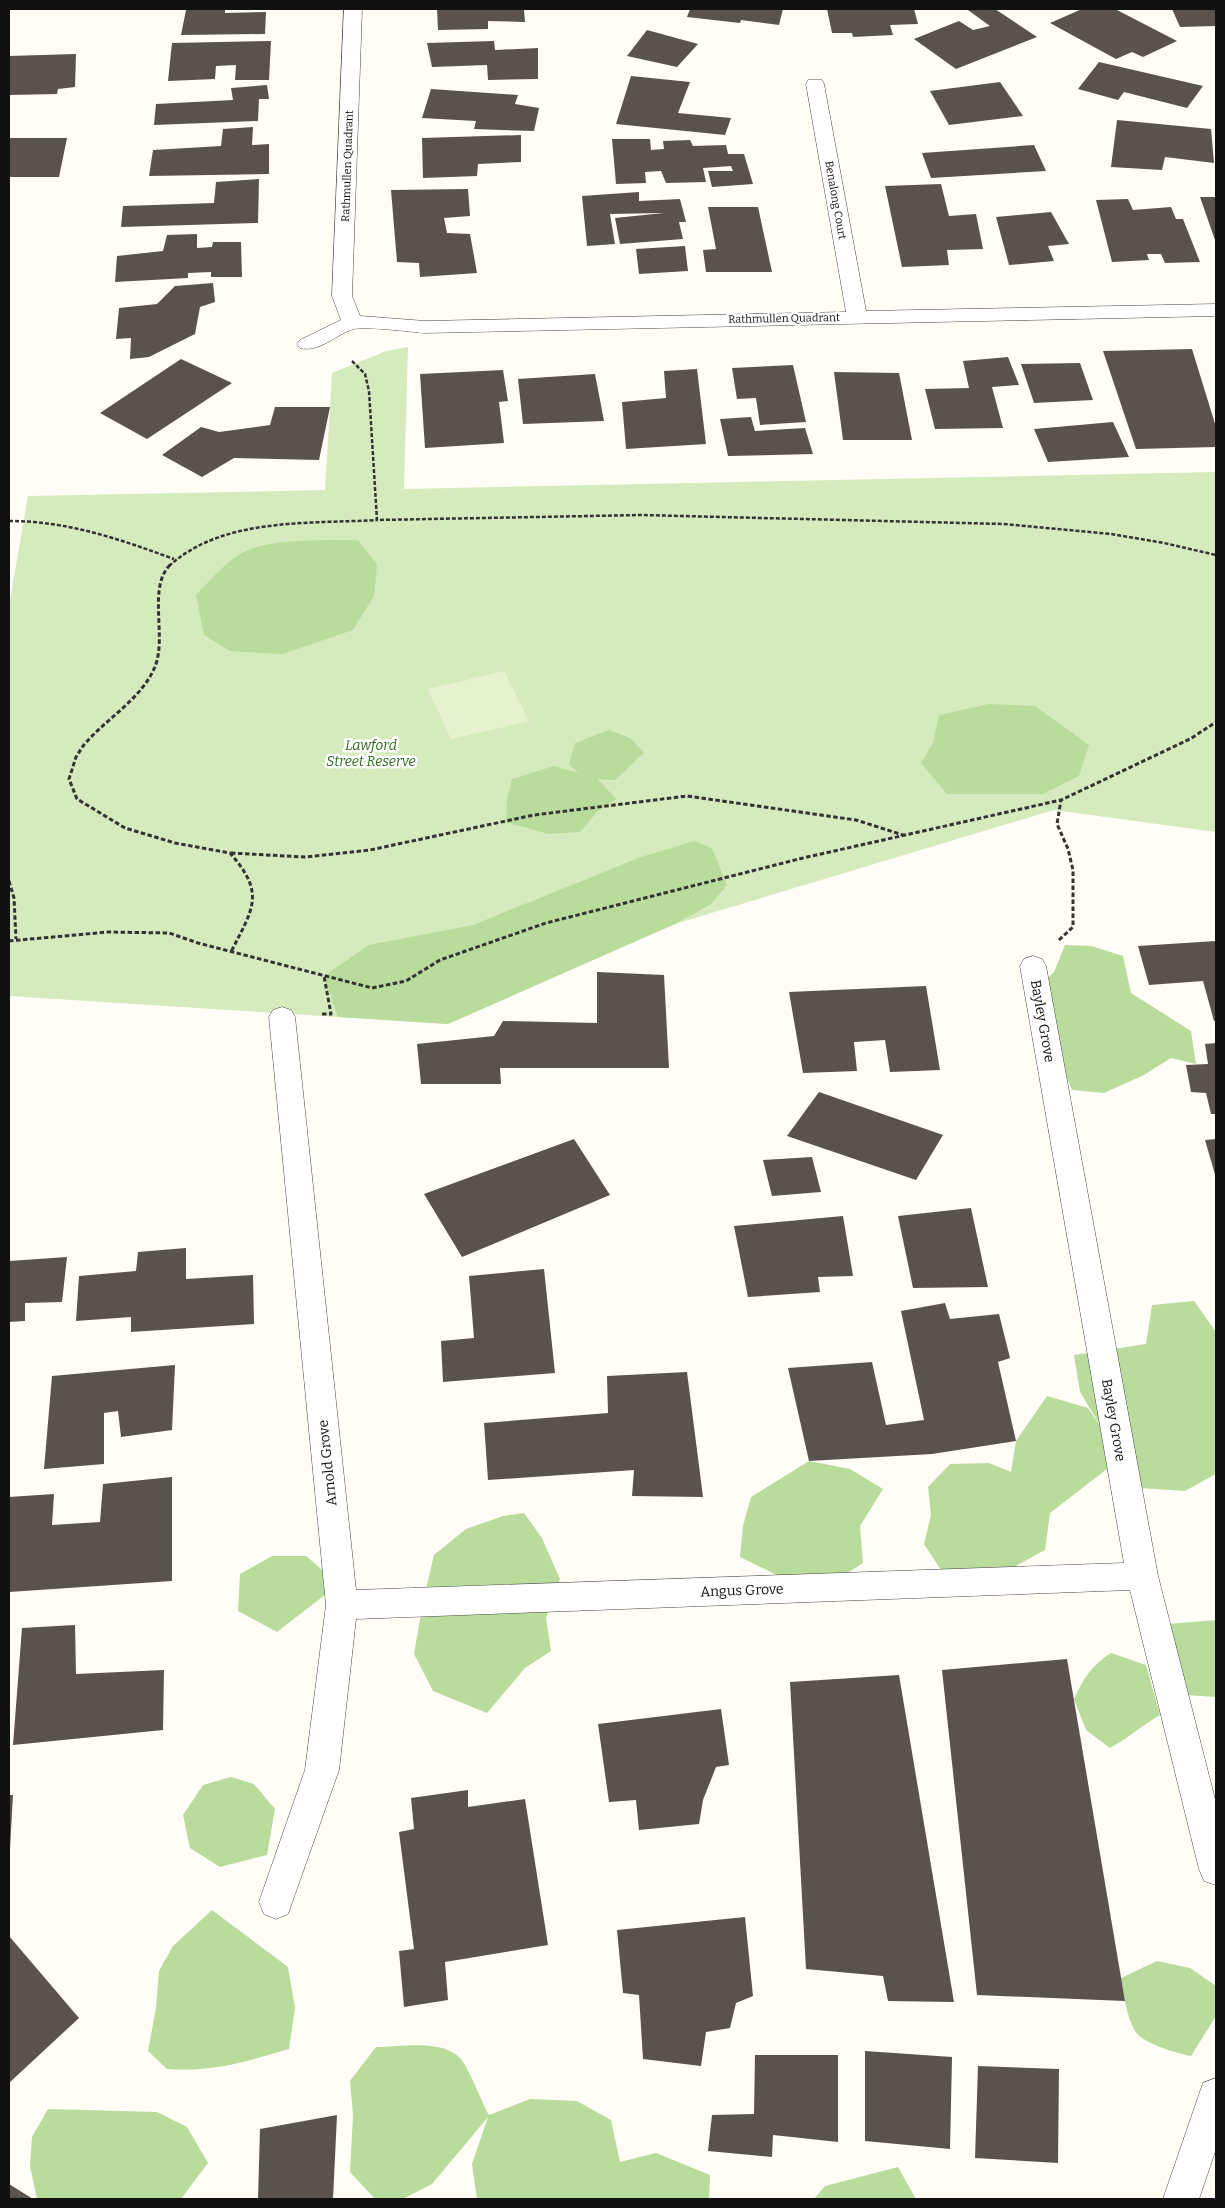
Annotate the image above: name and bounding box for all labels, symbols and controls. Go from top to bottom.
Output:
street label: Rathmullen Quadrant [339,110,356,222]
street label: Benalong Court [822,160,849,240]
street label: Rathmullen Quadrant [728,311,840,326]
park label: Lawford Street Reserve [326,737,416,770]
street label: Bayley Grove [1027,978,1058,1064]
street label: Bayley Grove [1098,1377,1129,1463]
street label: Arnold Grove [315,1419,340,1507]
street label: Angus Grove [700,1581,784,1600]

